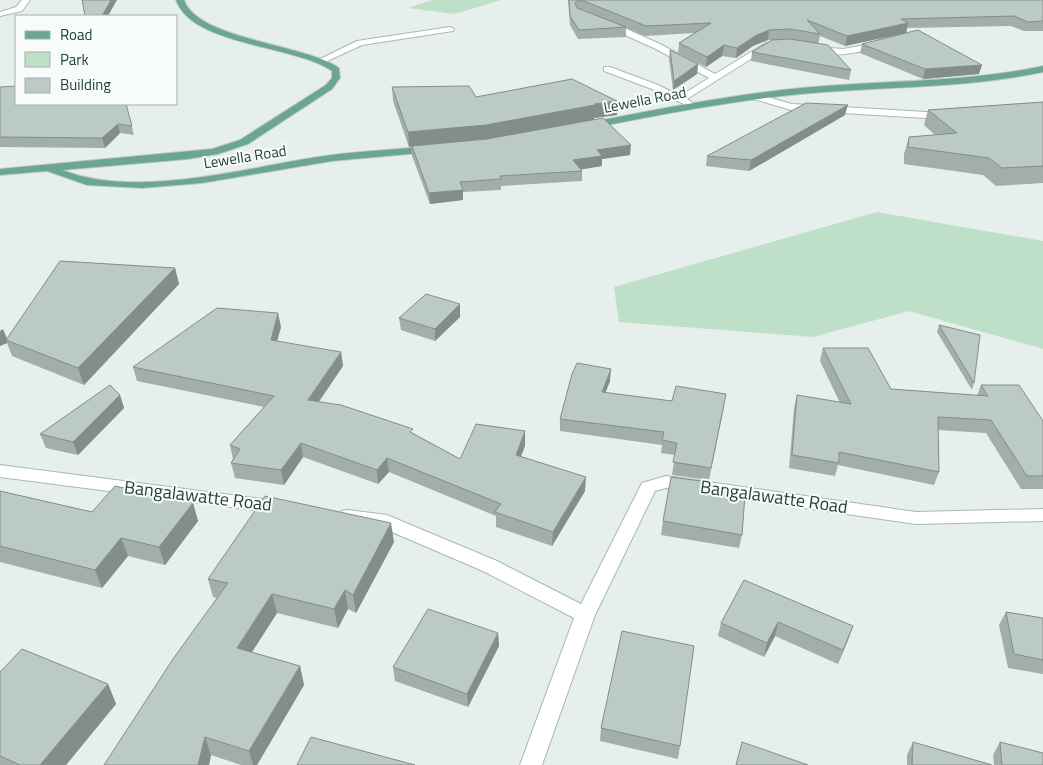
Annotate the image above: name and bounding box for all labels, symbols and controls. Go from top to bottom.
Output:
legend [15,15,178,105]
text: Road [60,23,92,46]
text: Park [60,48,89,71]
text: Building [60,73,111,96]
street label: Lewella Road [602,80,688,119]
street label: Lewella Road [202,139,288,174]
street label: Bangalawatte Road [123,473,273,518]
street label: Bangalawatte Road [699,473,849,520]

